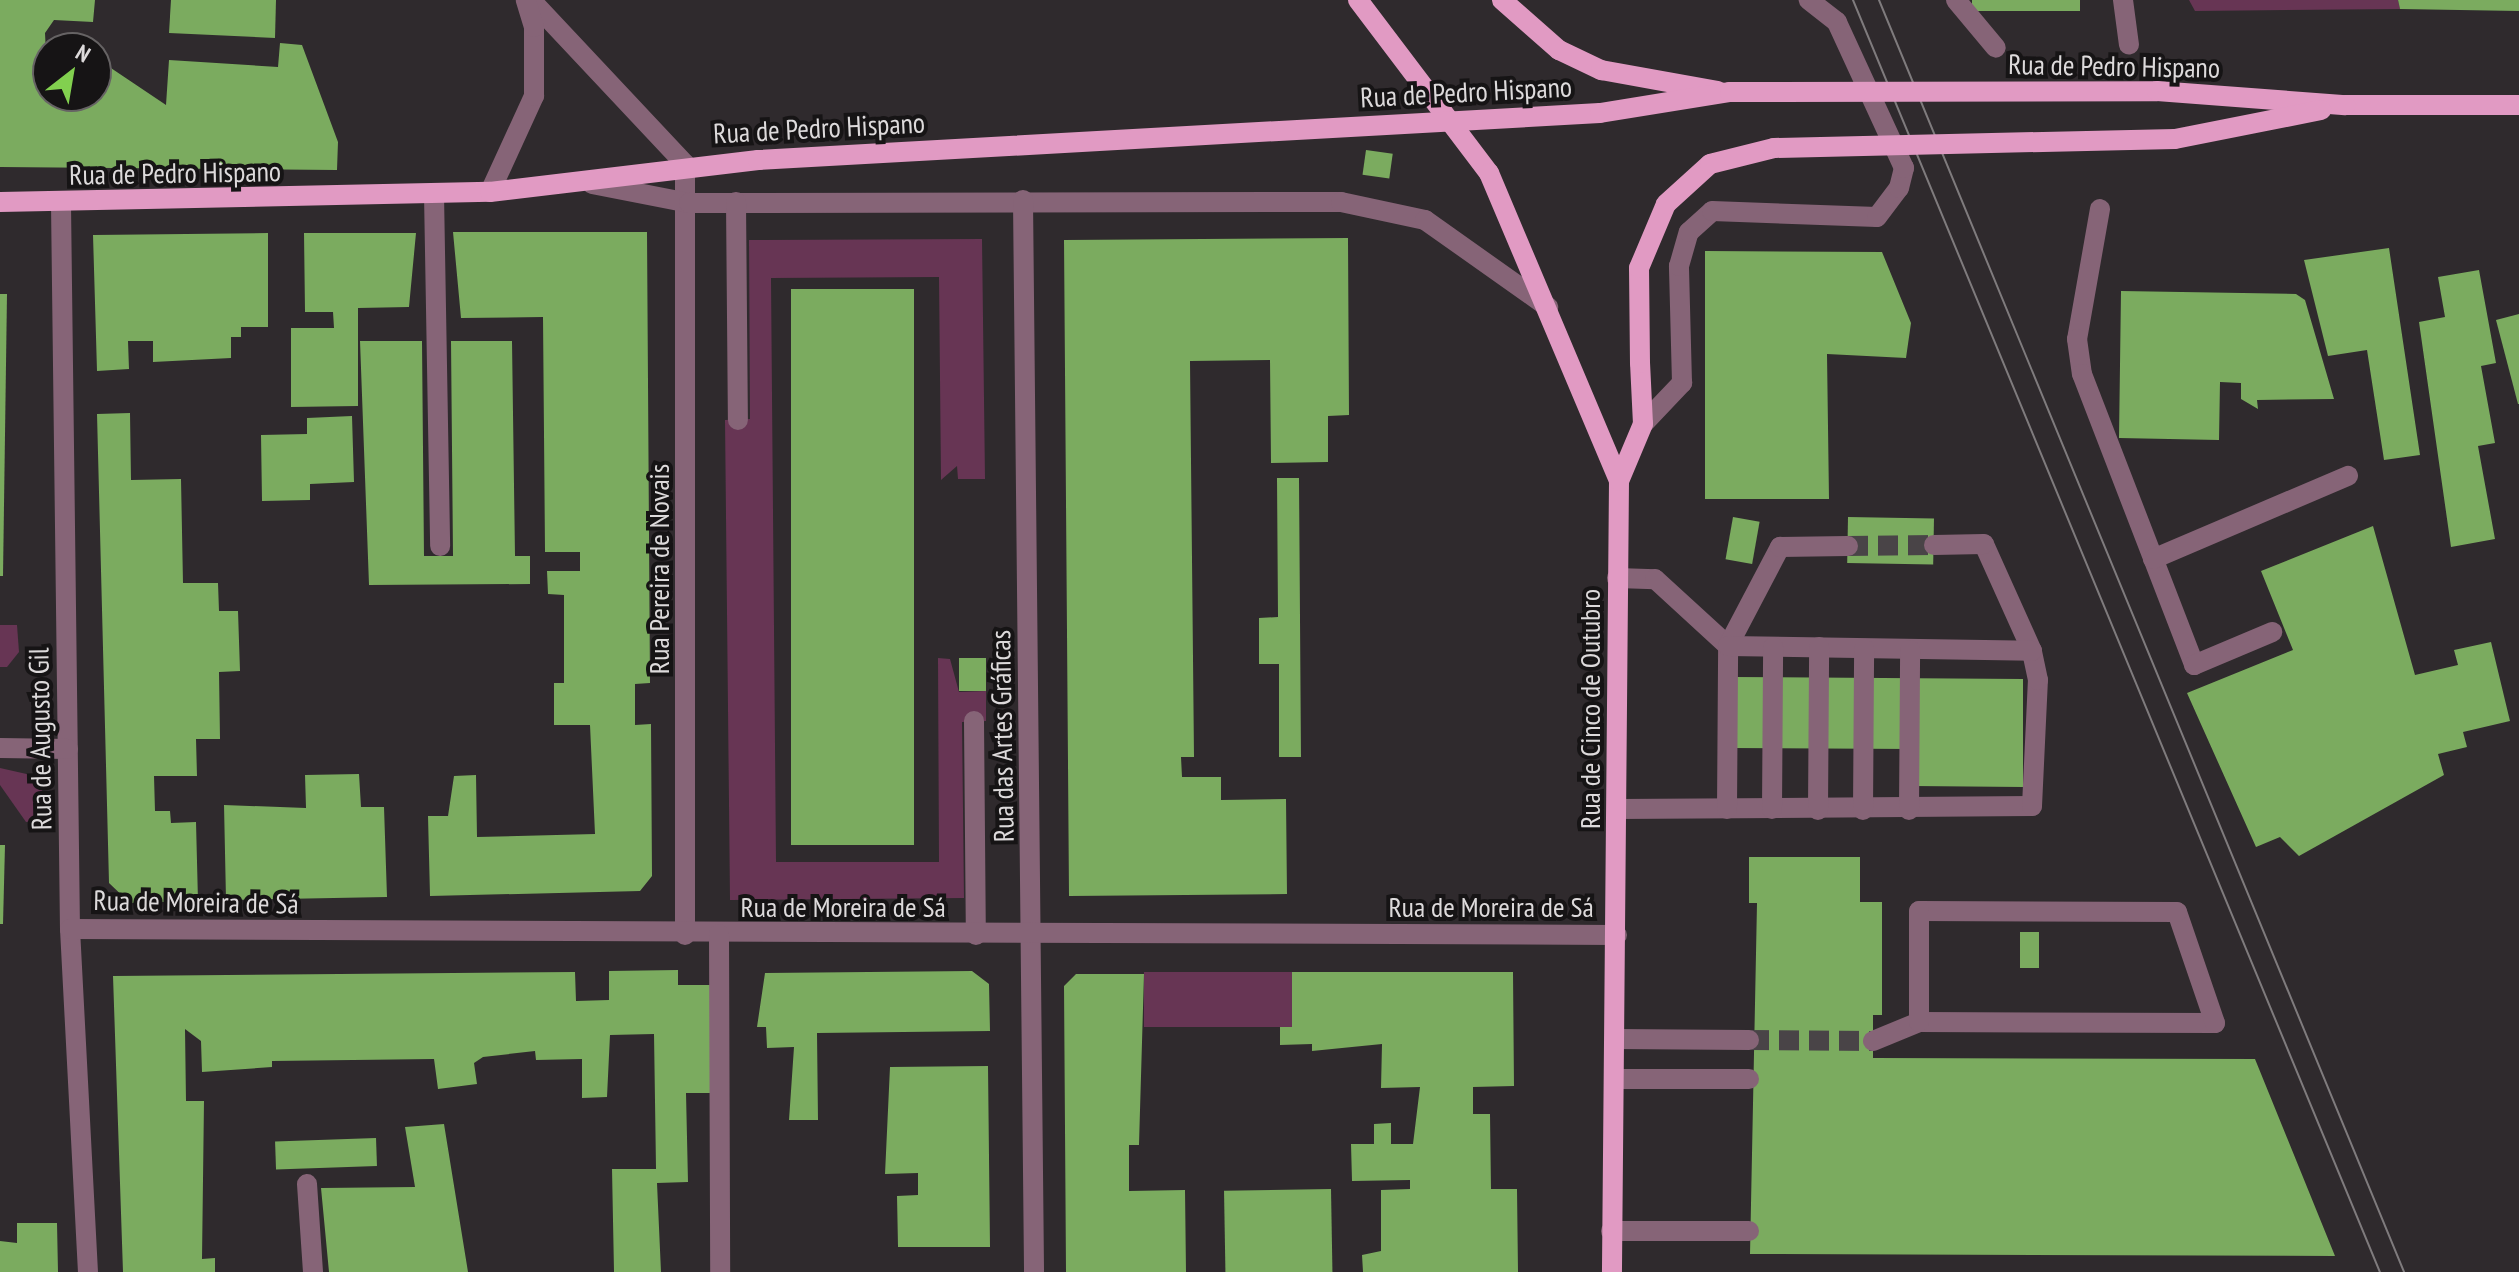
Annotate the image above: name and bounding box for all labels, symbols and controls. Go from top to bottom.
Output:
north arrow [32,32,112,112]
text: N [71,38,96,68]
street label: Rua de Pedro Hispano [2008,47,2220,85]
street label: Rua de Pedro Hispano [1359,70,1573,114]
street label: Rua de Pedro Hispano [712,106,926,150]
street label: Rua de Pedro Hispano [69,154,281,192]
street label: Rua Pereira de Novais [642,464,676,674]
street label: Rua de Cinco de Outubro [1573,589,1607,829]
street label: Rua das Artes Gráficas [983,629,1021,843]
street label: Rua de Augusto Gil [22,647,58,831]
street label: Rua de Moreira de Sá [93,883,299,921]
street label: Rua de Moreira de Sá [740,890,946,924]
street label: Rua de Moreira de Sá [1388,890,1594,924]

